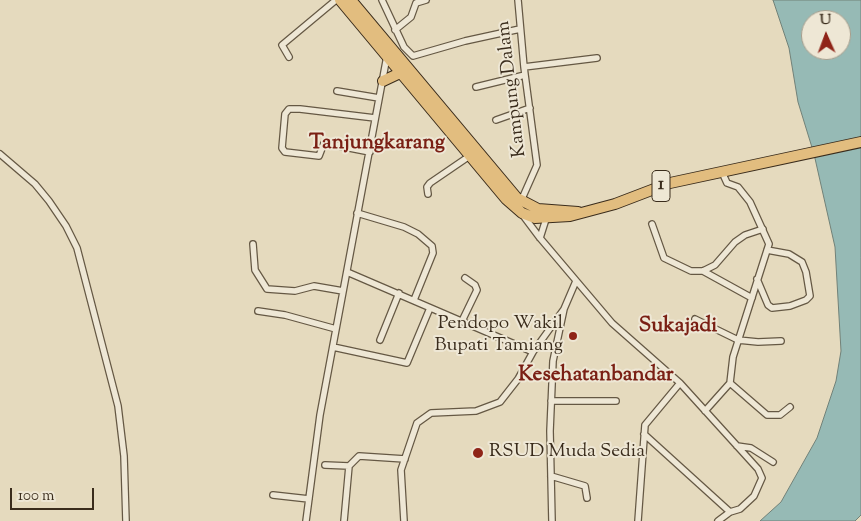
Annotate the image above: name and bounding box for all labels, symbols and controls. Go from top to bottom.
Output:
north arrow [801,10,851,60]
text: U [819,11,832,31]
street label: Kampung Dalam [493,19,533,159]
district label: Tanjungkarang [309,131,445,157]
road number: 1 [652,170,670,202]
place label: Pendopo Wakil Bupati Tamiang [434,314,563,358]
district label: Sukajadi [639,314,717,340]
marker: Pendopo Wakil Bupati Tamiang [567,330,579,342]
district label: Kesehatanbandar [518,363,674,389]
place label: RSUD Muda Sedia [489,442,645,464]
marker: RSUD Muda Sedia [471,446,485,460]
scale bar [12,478,96,510]
text: 100 m [18,486,54,507]

